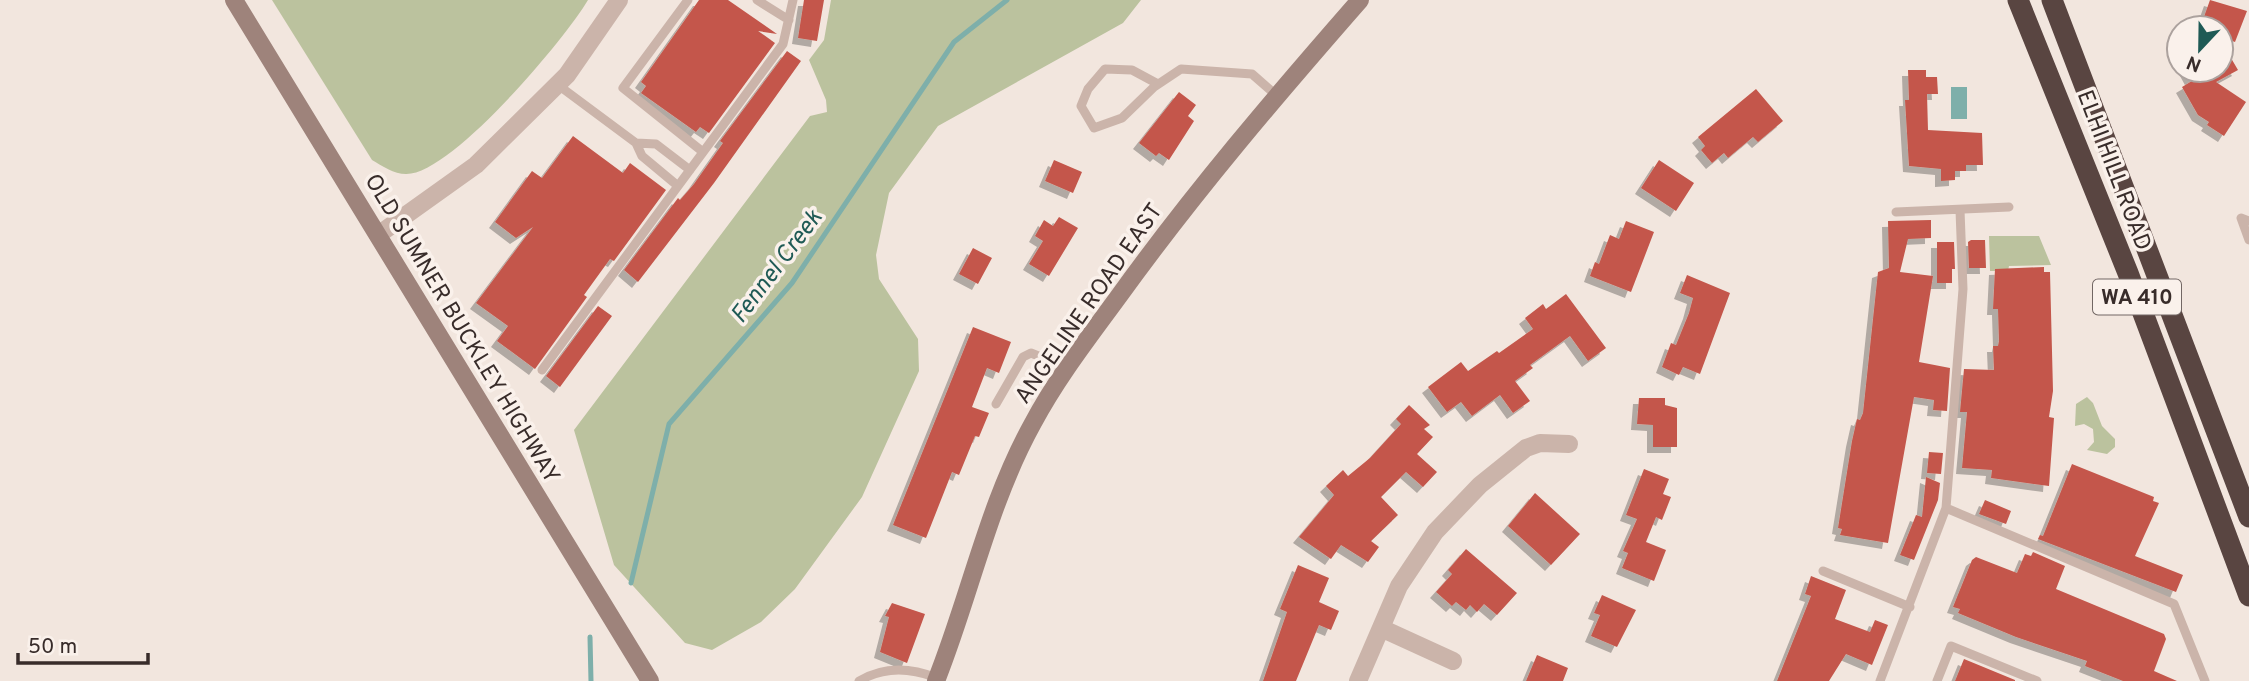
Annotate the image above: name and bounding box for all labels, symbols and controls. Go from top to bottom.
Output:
north arrow [2165,14,2235,84]
text: N [2184,49,2205,77]
street label: ELHI HILL ROAD [2069,87,2157,255]
street label: OLD SUMNER BUCKLEY HIGHWAY [357,169,565,489]
street label: ANGELINE ROAD EAST [1010,198,1170,410]
water label: Fennel Creek [725,204,831,330]
road number: WA 410 [2093,280,2181,314]
scale bar [18,622,147,666]
text: 50 m [28,634,77,661]

